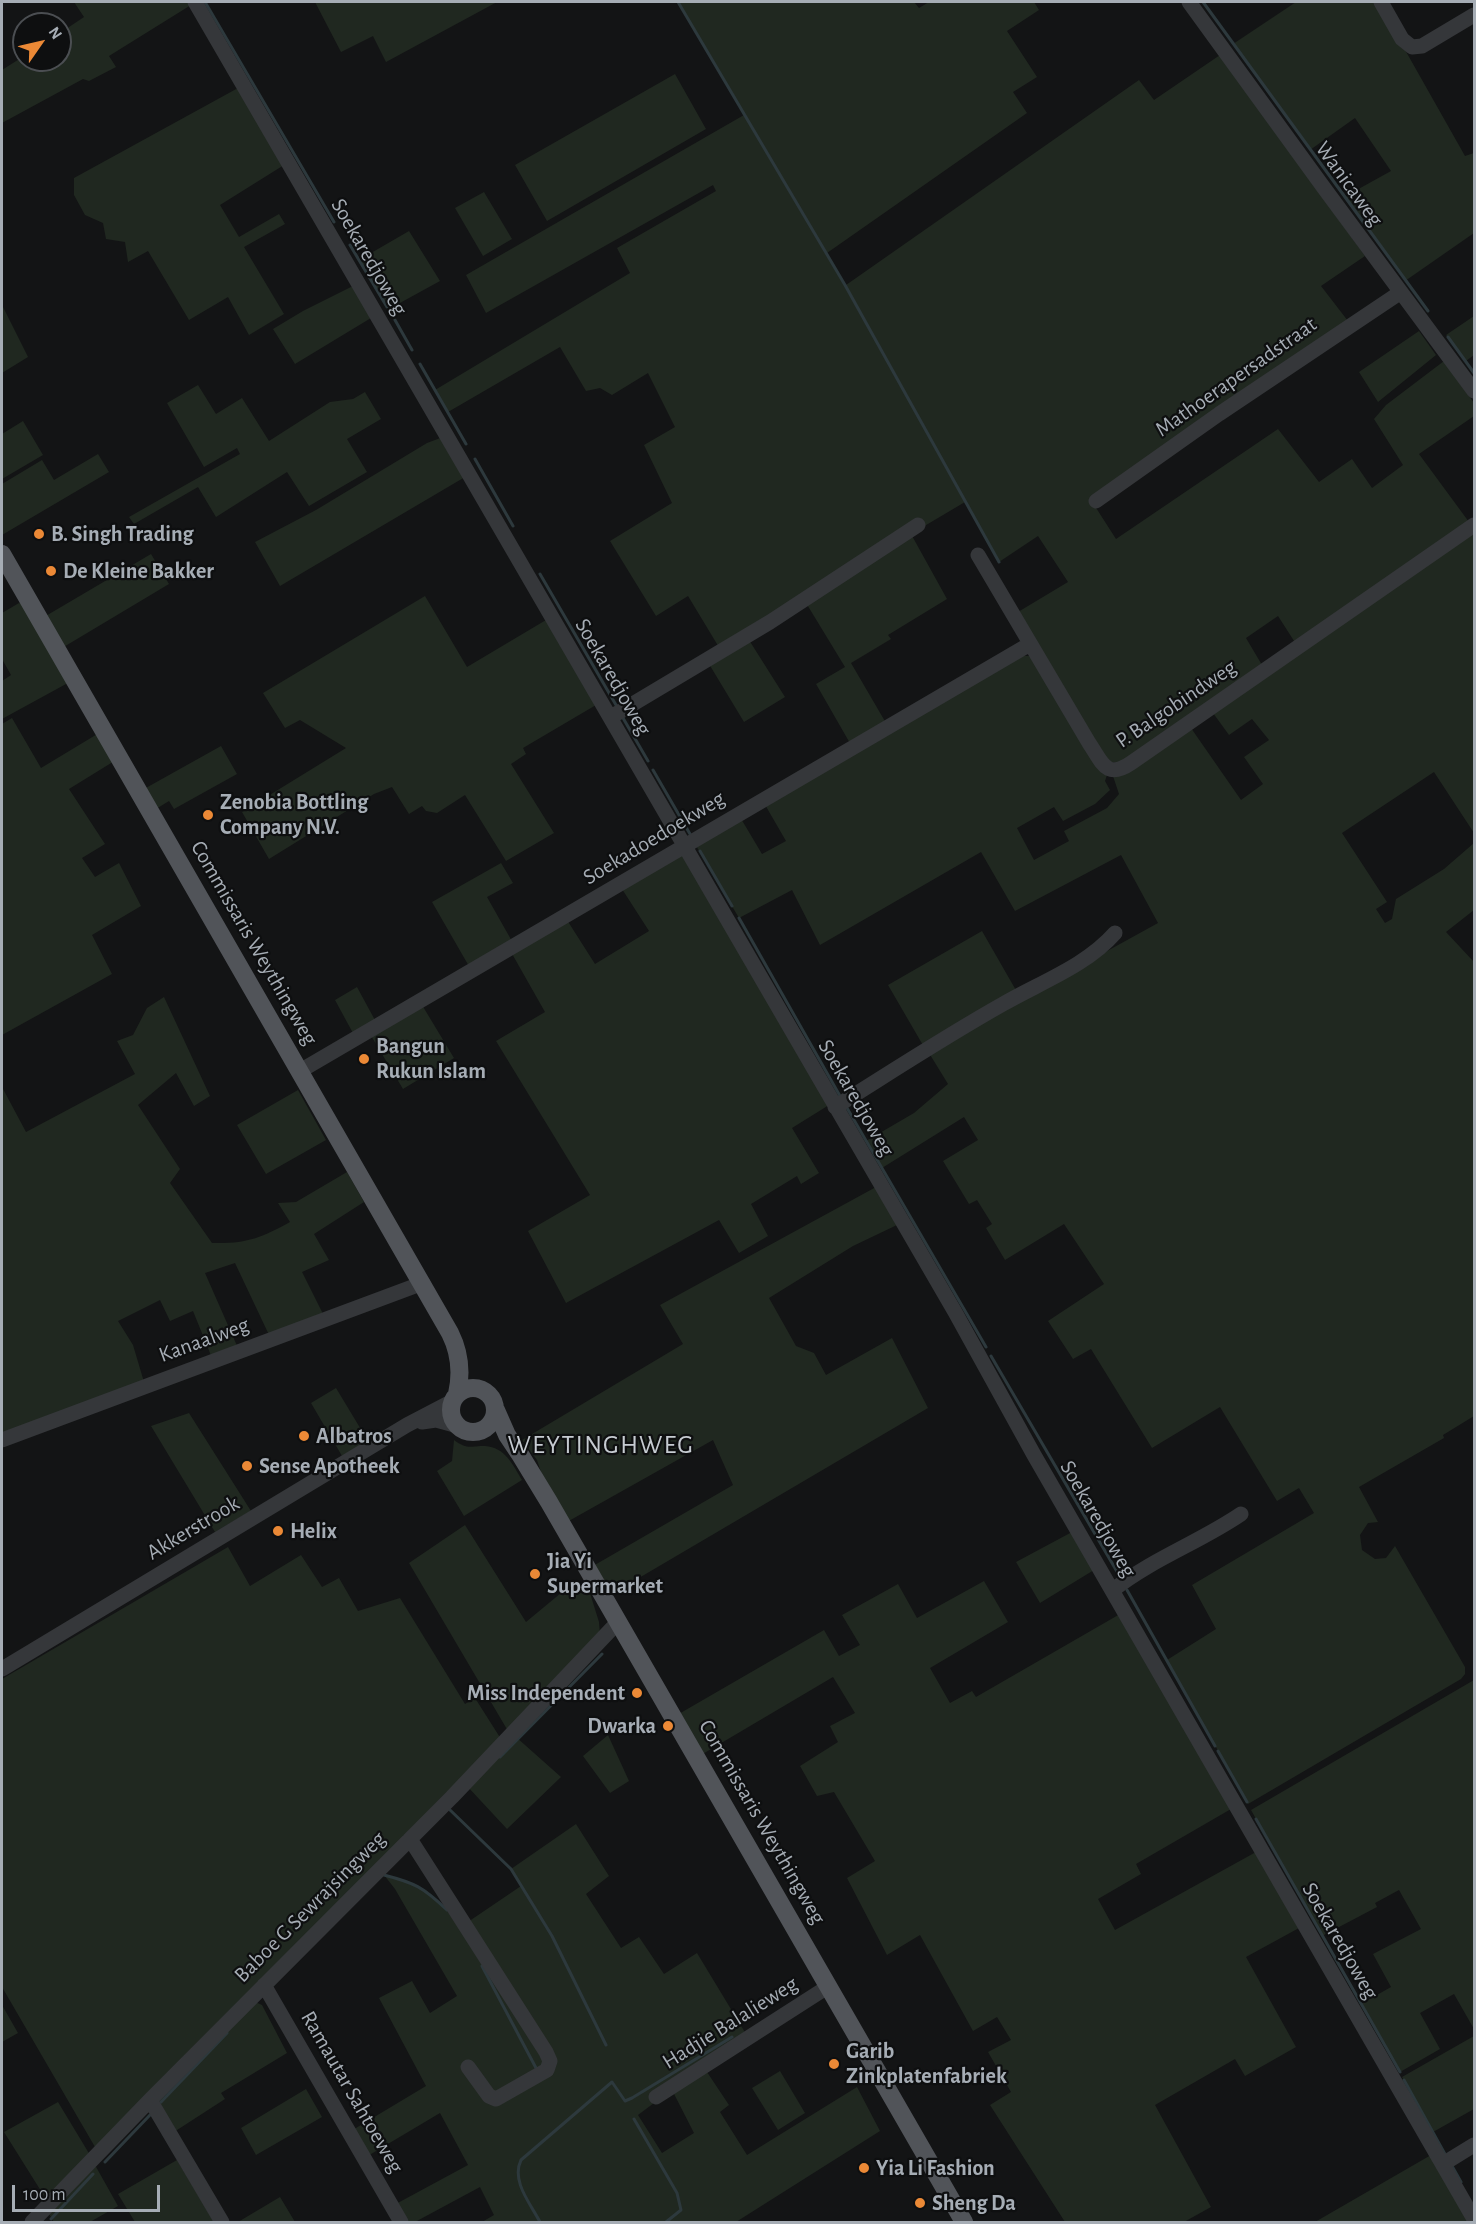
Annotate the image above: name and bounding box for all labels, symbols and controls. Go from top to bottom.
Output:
north arrow [12,12,72,72]
text: N [46,24,65,42]
street label: Wanicaweg [1309,136,1389,232]
street label: Soekaredjoweg [325,194,413,320]
street label: Mathoerapersadstraat [1150,311,1322,443]
place label: B. Singh Trading [51,521,194,547]
marker: B. Singh Trading [32,527,46,541]
place label: De Kleine Bakker [63,558,214,584]
marker: De Kleine Bakker [44,564,58,578]
street label: Soekaredjoweg [569,614,657,740]
street label: P. Balgobindweg [1111,654,1241,754]
street label: Soekadoedoekweg [578,785,730,891]
place label: Zenobia Bottling Company N.V. [220,789,368,840]
marker: Zenobia Bottling Company N.V. [201,808,215,822]
street label: Commissaris Weythingweg [185,836,323,1050]
place label: Bangun Rukun Islam [376,1033,486,1084]
street label: Soekaredjoweg [812,1035,900,1161]
marker: Bangun Rukun Islam [357,1052,371,1066]
street label: Kanaalweg [155,1312,253,1368]
place label: Albatros [316,1423,392,1449]
marker: Albatros [297,1429,311,1443]
district label: WEYTINGHWEG [508,1429,694,1461]
place label: Sense Apotheek [259,1453,400,1479]
street label: Soekaredjoweg [1054,1456,1142,1582]
marker: Sense Apotheek [240,1459,254,1473]
street label: Akkerstrook [142,1490,244,1566]
place label: Helix [290,1518,337,1544]
marker: Helix [271,1524,285,1538]
place label: Jia Yi Supermarket [547,1548,663,1600]
marker: Jia Yi Supermarket [528,1567,542,1581]
place label: Miss Independent [467,1680,625,1706]
marker: Miss Independent [630,1686,644,1700]
place label: Dwarka [587,1713,656,1739]
street label: Commissaris Weythingweg [693,1715,831,1929]
marker: Dwarka [661,1719,675,1733]
street label: Baboe G Sewrajsingweg [229,1826,391,1988]
street label: Soekaredjoweg [1296,1878,1384,2004]
street label: Hadjie Balalieweg [657,1971,803,2075]
street label: Ramautar Sahtoeweg [295,2006,409,2178]
place label: Garib Zinkplatenfabriek [846,2038,1007,2090]
marker: Garib Zinkplatenfabriek [827,2057,841,2071]
place label: Yia Li Fashion [876,2155,995,2181]
marker: Yia Li Fashion [857,2161,871,2175]
scale bar [15,2173,164,2211]
text: 100 m [23,2186,66,2204]
place label: Sheng Da [932,2190,1016,2216]
marker: Sheng Da [913,2196,927,2210]

